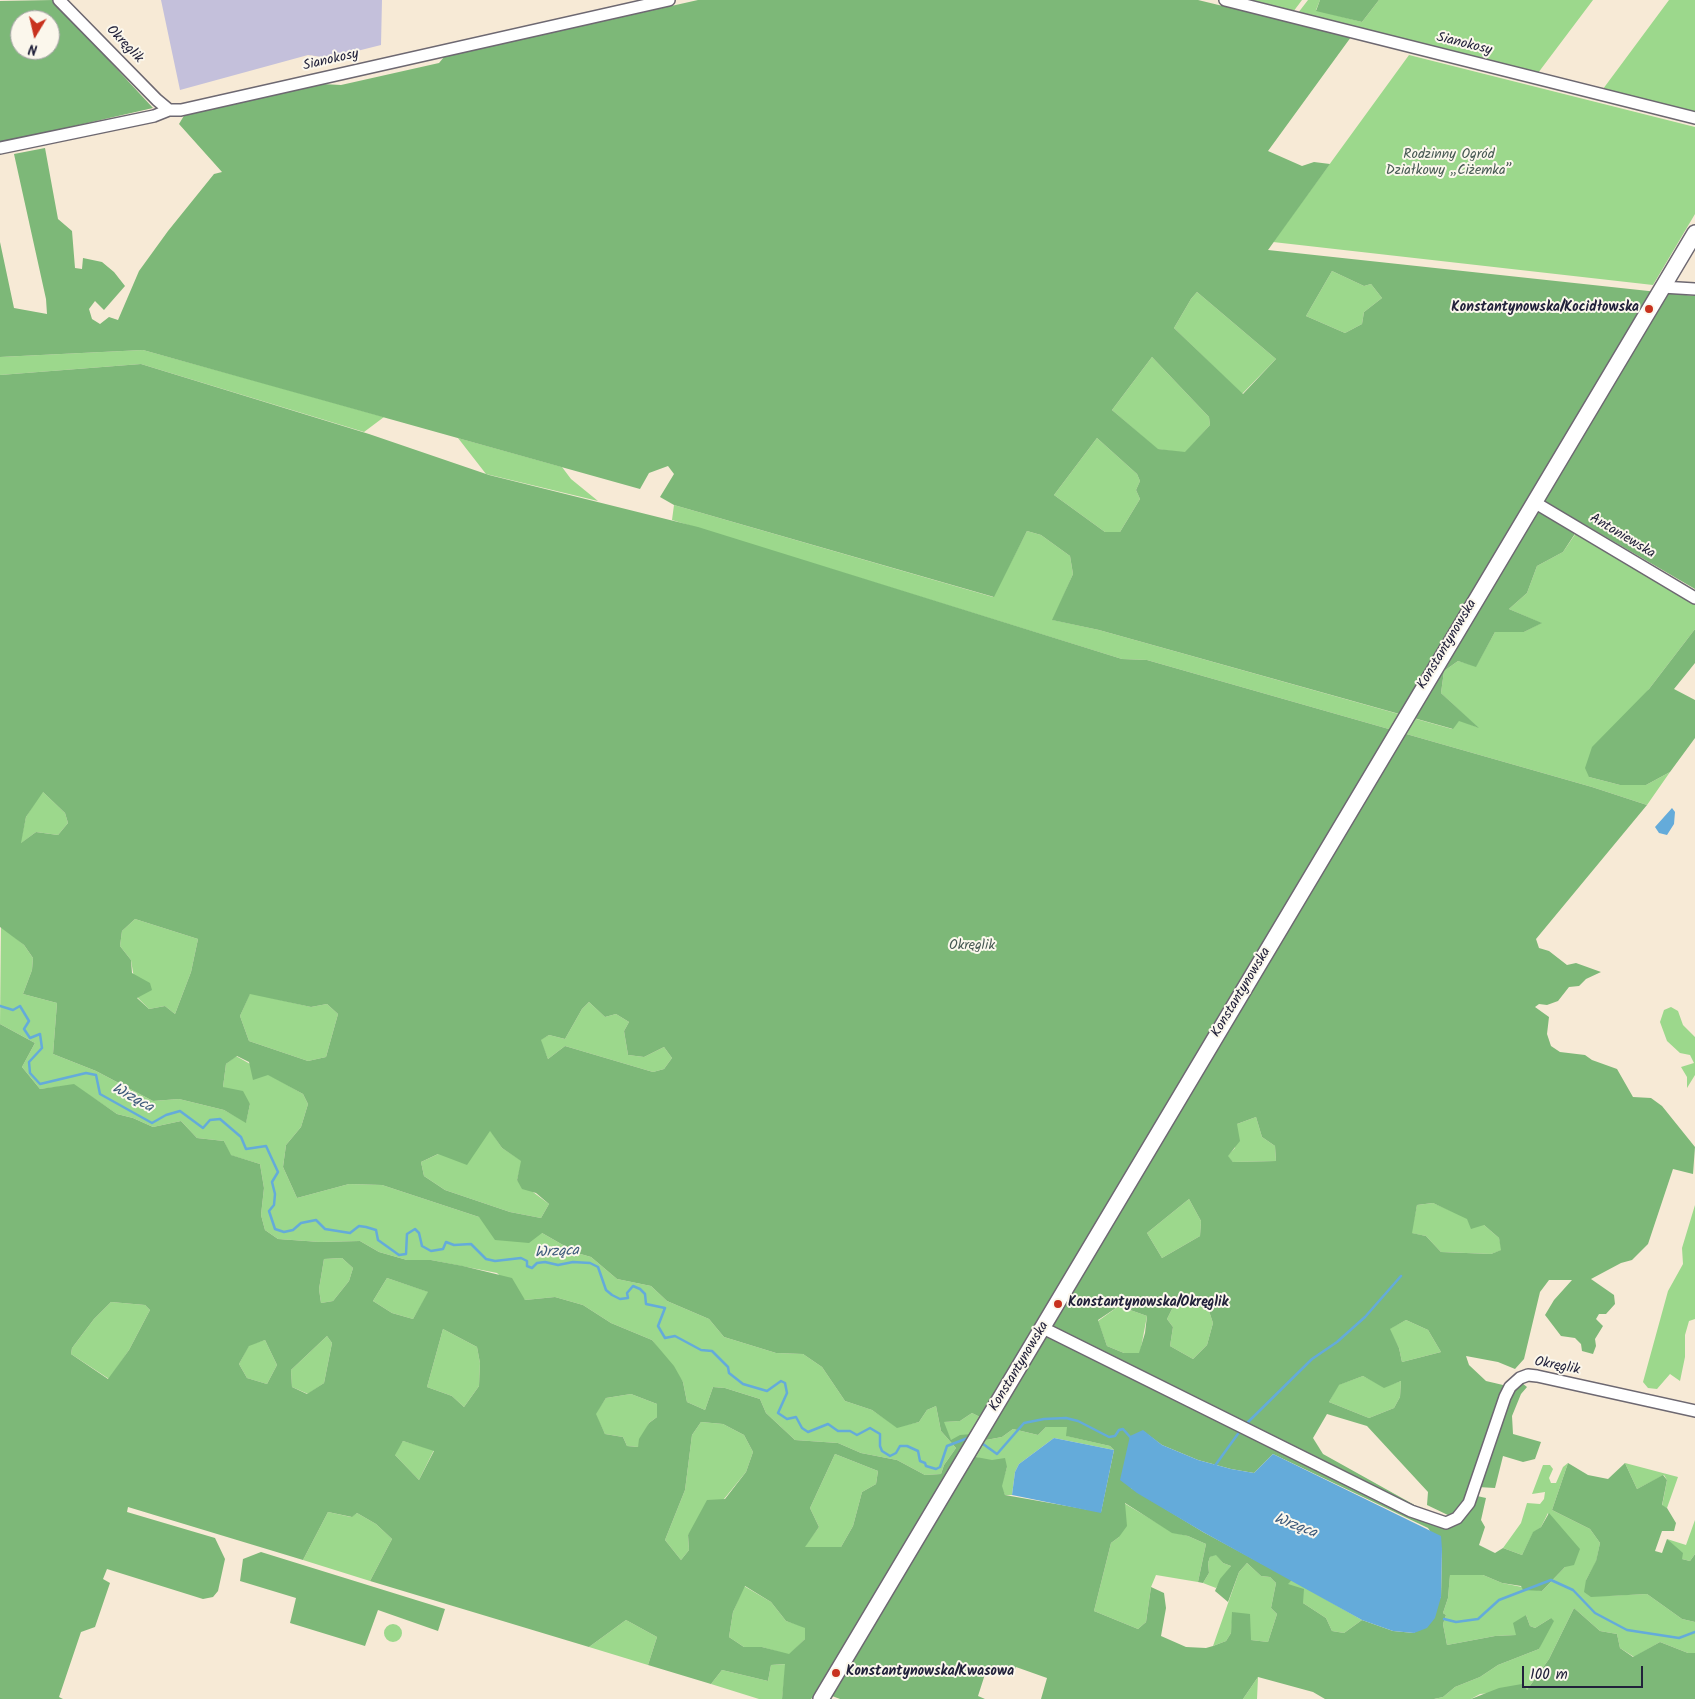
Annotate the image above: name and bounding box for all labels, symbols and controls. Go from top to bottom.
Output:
north arrow [10,10,60,60]
street label: Okręglik [102,23,146,67]
street label: Sianokosy [1435,30,1493,60]
text: N [27,37,39,60]
street label: Sianokosy [302,46,360,76]
park label: Rodzinny Ogród Działkowy „Ciżemka” [1386,148,1512,180]
place label: Konstantynowska/Kocidłowska [1451,301,1639,317]
marker: Konstantynowska/Kocidłowska [1643,303,1655,315]
street label: Antoniewska [1586,511,1658,563]
street label: Konstantynowska [1415,597,1481,693]
park label: Okręglik [949,939,995,955]
street label: Konstantynowska [1209,945,1275,1041]
water label: Wrząca [108,1080,156,1118]
water label: Wrząca [535,1243,579,1263]
place label: Konstantynowska/Okręglik [1068,1296,1229,1312]
marker: Konstantynowska/Okręglik [1052,1298,1064,1310]
street label: Konstantynowska [987,1319,1053,1415]
street label: Okręglik [1533,1354,1581,1380]
water label: Wrząca [1271,1511,1319,1543]
scale bar [1525,1656,1646,1688]
text: 100 m [1530,1663,1568,1687]
place label: Konstantynowska/Kwasowa [846,1665,1014,1681]
marker: Konstantynowska/Kwasowa [830,1667,842,1679]

